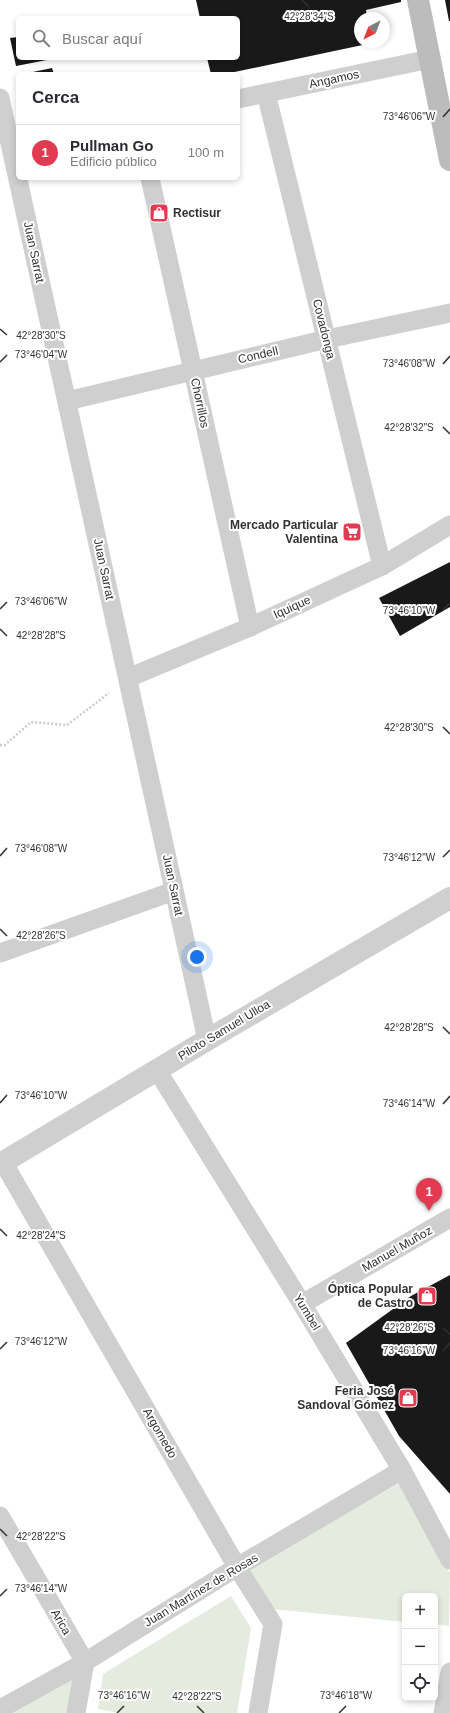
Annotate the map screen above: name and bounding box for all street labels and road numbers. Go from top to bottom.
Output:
street label: Angamos [308,67,360,91]
street label: Juan Sarrat [21,220,47,284]
street label: Covadonga [310,298,338,361]
street label: Condell [237,344,279,366]
street label: Chorrillos [188,377,212,429]
street label: Juan Sarrat [91,537,117,601]
street label: Iquique [271,592,313,622]
street label: Juan Sarrat [160,853,186,917]
street label: Piloto Samuel Ulloa [176,997,273,1063]
street label: Manuel Muñoz [359,1223,435,1275]
street label: Yumbel [291,1291,323,1333]
street label: Argomedo [140,1406,180,1461]
street label: Juan Martínez de Rosas [142,1551,260,1629]
street label: Arica [48,1607,74,1638]

